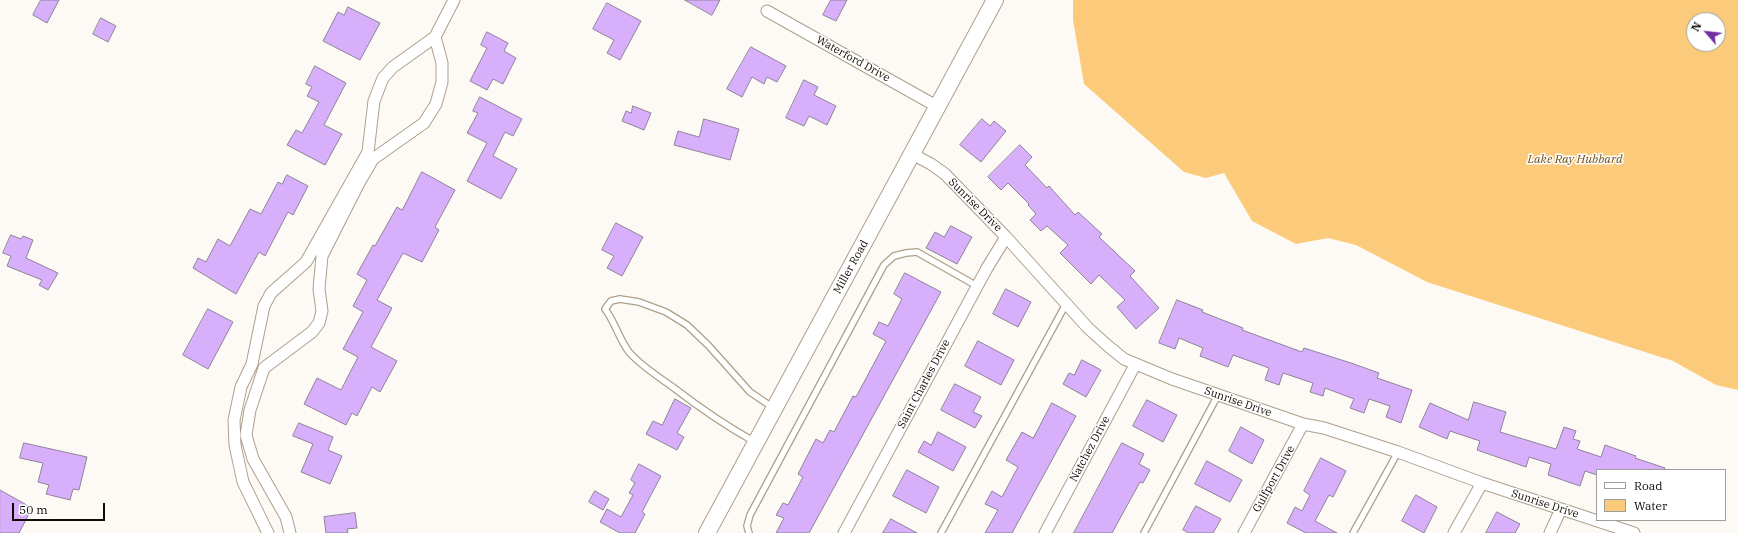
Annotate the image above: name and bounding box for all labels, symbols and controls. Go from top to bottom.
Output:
north arrow [1686,12,1726,52]
text: N [1688,20,1705,34]
street label: Waterford Drive [814,33,892,85]
water label: Lake Ray Hubbard [1528,153,1622,167]
street label: Sunrise Drive [946,176,1004,234]
street label: Miller Road [831,238,871,296]
street label: Saint Charles Drive [895,337,953,431]
street label: Sunrise Drive [1203,384,1273,420]
street label: Natchez Drive [1067,414,1113,484]
street label: Gulfport Drive [1250,443,1298,515]
legend [1596,469,1726,521]
text: Road [1634,478,1663,493]
street label: Sunrise Drive [1510,487,1580,521]
scale bar [14,495,107,521]
text: Water [1634,498,1667,513]
text: 50 m [19,502,48,517]

